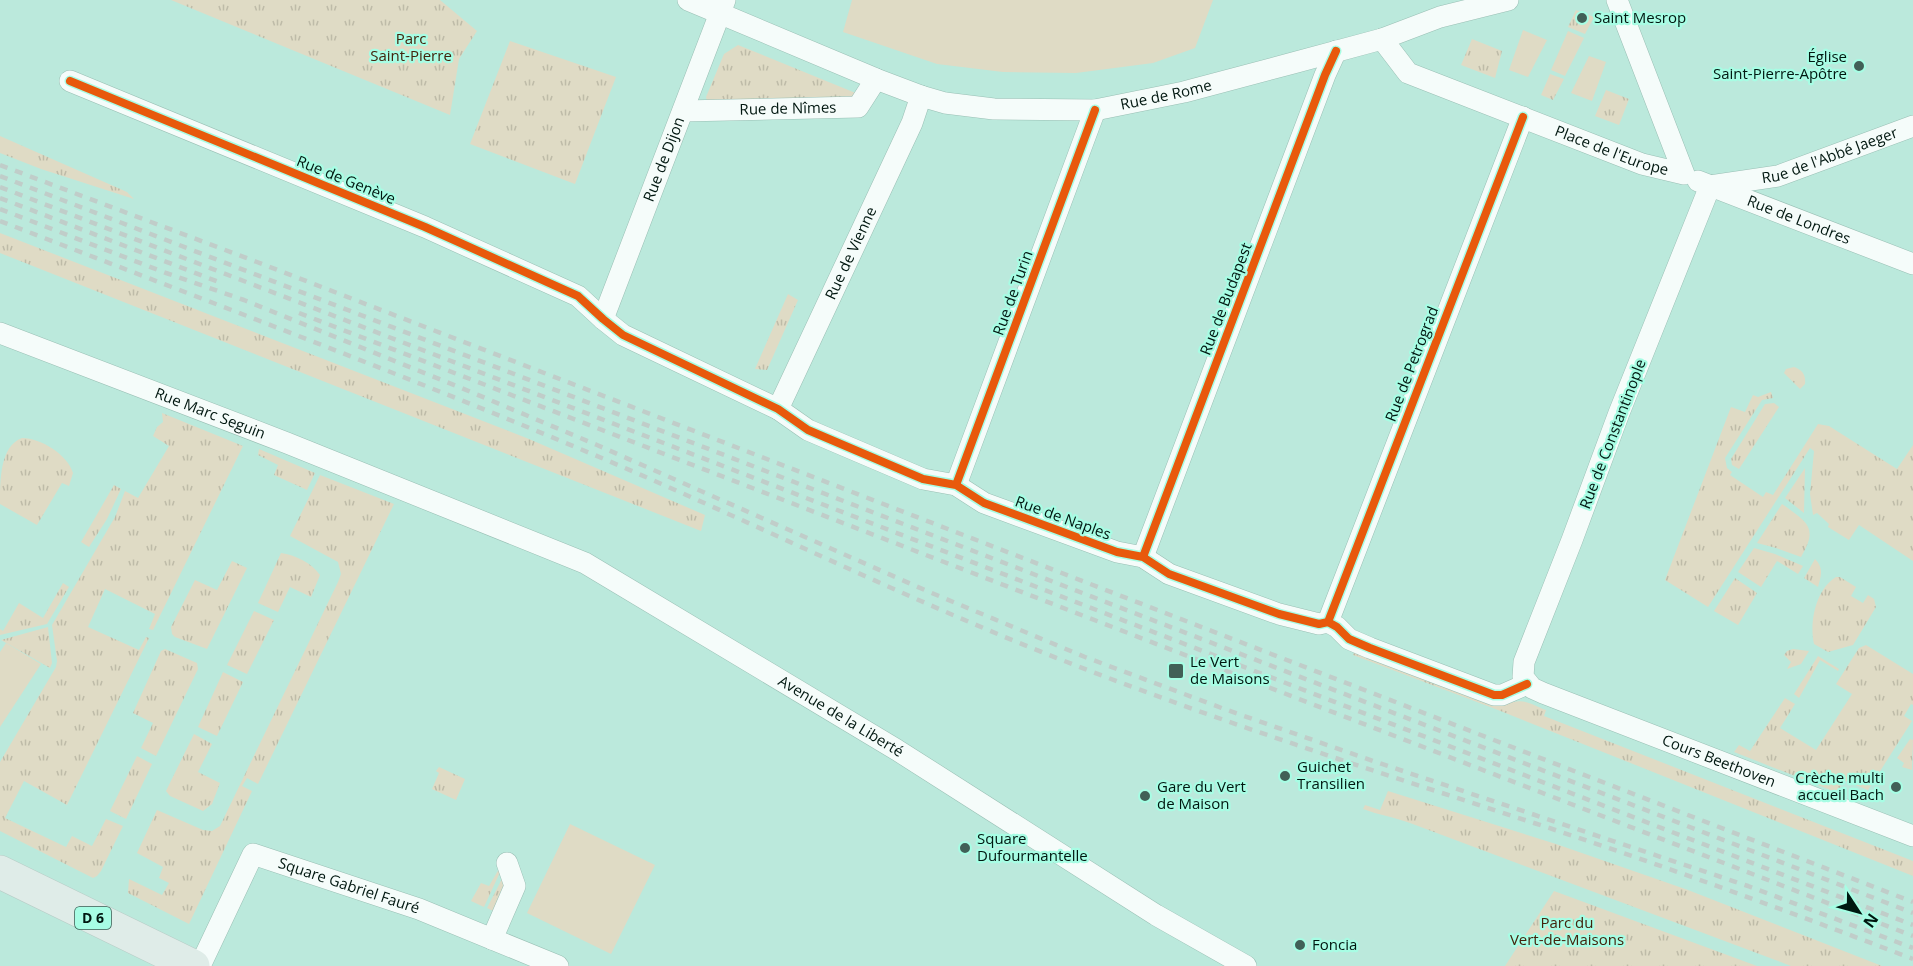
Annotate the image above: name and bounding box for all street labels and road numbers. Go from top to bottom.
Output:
street label: Rue de Rome [1118,74,1214,114]
street label: Rue de Nîmes [739,96,837,119]
street label: Rue de Dijon [638,114,688,204]
street label: Place de l'Europe [1552,120,1671,179]
street label: Rue de l'Abbé Jaeger [1760,122,1900,187]
street label: Rue de Genève [294,150,399,208]
street label: Rue de Londres [1745,190,1854,248]
street label: Rue de Vienne [820,203,880,303]
street label: Rue de Budapest [1194,240,1256,358]
street label: Rue de Turin [987,247,1037,338]
street label: Rue de Petrograd [1380,303,1442,424]
street label: Rue de Constantinople [1574,356,1650,511]
street label: Rue Marc Seguin [152,382,269,443]
street label: Rue de Naples [1013,490,1114,544]
street label: Avenue de la Liberté [775,670,908,761]
street label: Cours Beethoven [1660,729,1779,791]
street label: Square Gabriel Fauré [276,852,423,918]
road number: D 6 [75,907,111,929]

